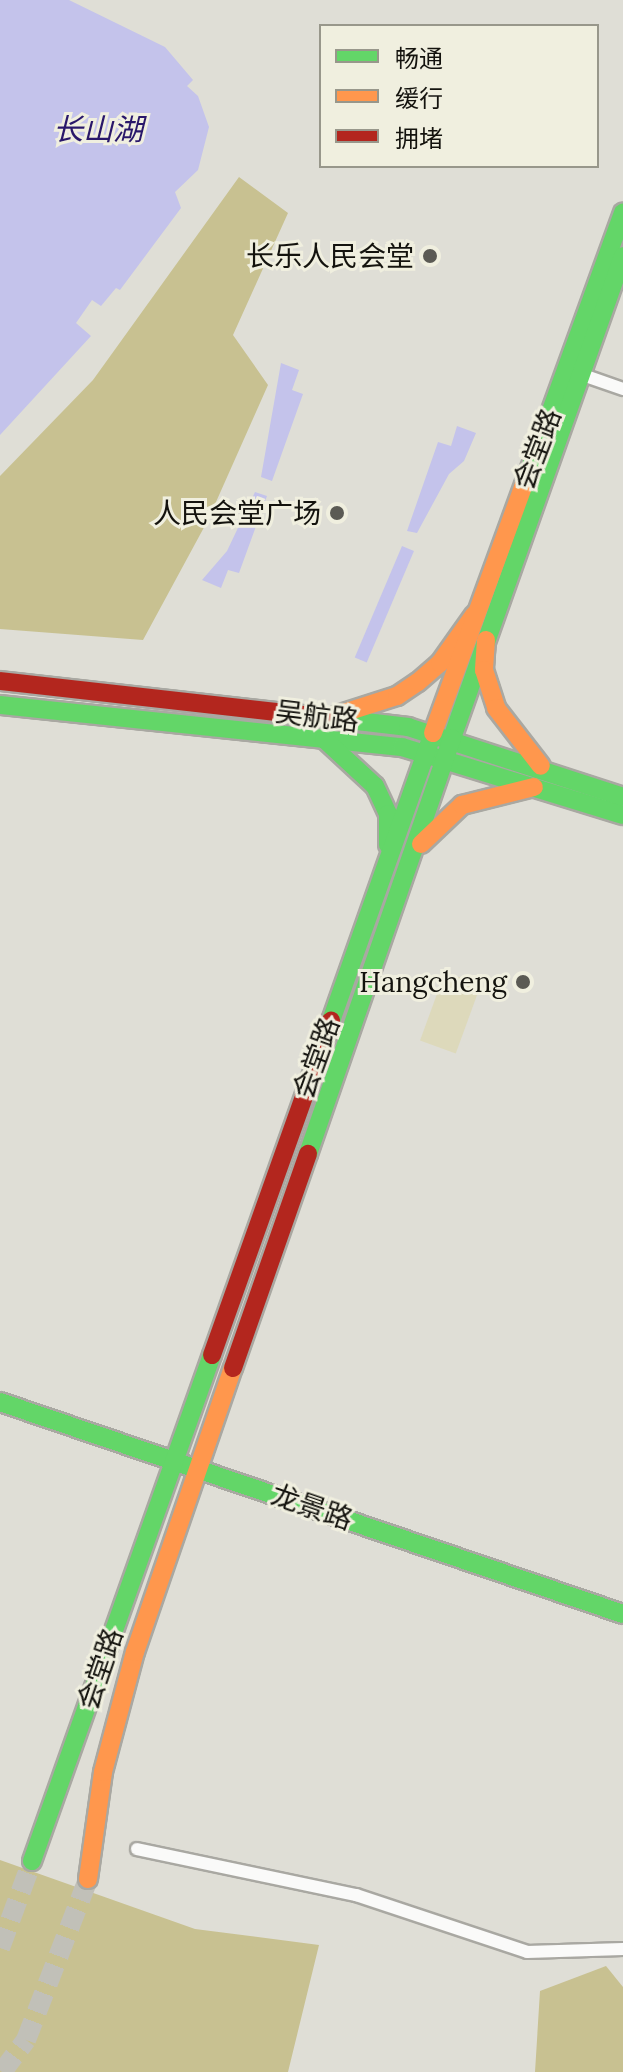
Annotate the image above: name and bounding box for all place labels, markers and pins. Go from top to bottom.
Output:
place label: 长乐人民会堂 [246,239,414,273]
marker: 长乐人民会堂 [421,247,439,265]
place label: 人民会堂广场 [153,496,321,530]
marker: 人民会堂广场 [328,504,346,522]
place label: Hangcheng [359,965,507,999]
marker: Hangcheng [514,973,532,991]

